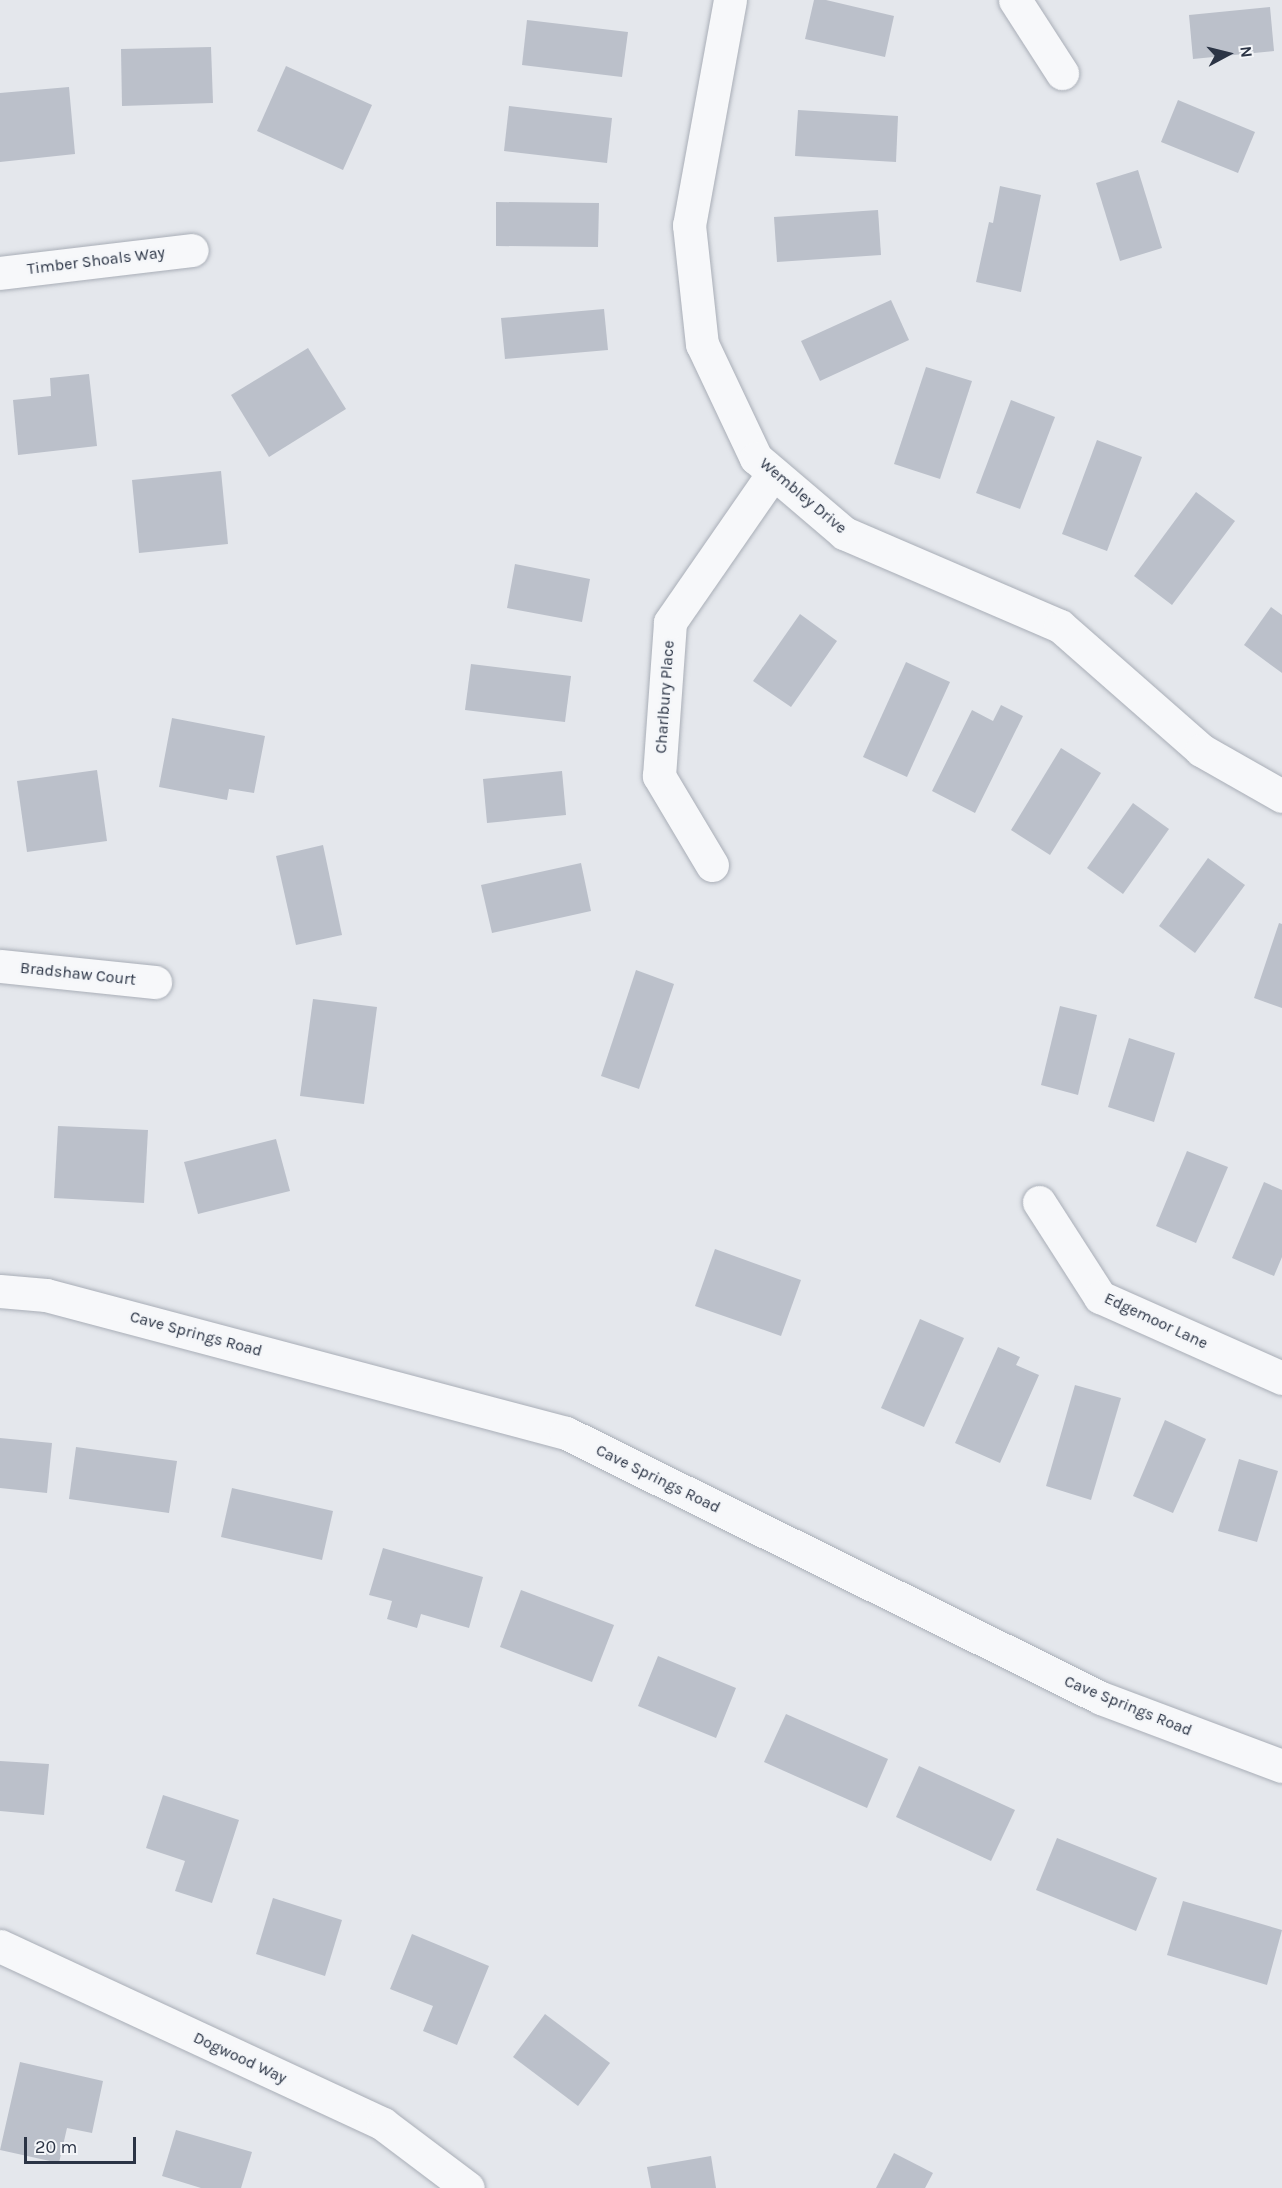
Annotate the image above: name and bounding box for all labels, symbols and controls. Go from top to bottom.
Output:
north arrow [1198,24,1258,84]
text: N [1236,45,1256,59]
street label: Timber Shoals Way [26,243,166,279]
street label: Wembley Drive [756,454,850,538]
street label: Charlbury Place [651,640,679,754]
street label: Bradshaw Court [19,958,137,990]
street label: Edgemoor Lane [1101,1289,1211,1353]
street label: Cave Springs Road [128,1307,264,1361]
street label: Cave Springs Road [593,1441,723,1517]
street label: Cave Springs Road [1061,1672,1195,1740]
street label: Dogwood Way [190,2028,290,2088]
scale bar [27,2125,140,2163]
text: 20 m [35,2136,77,2158]

